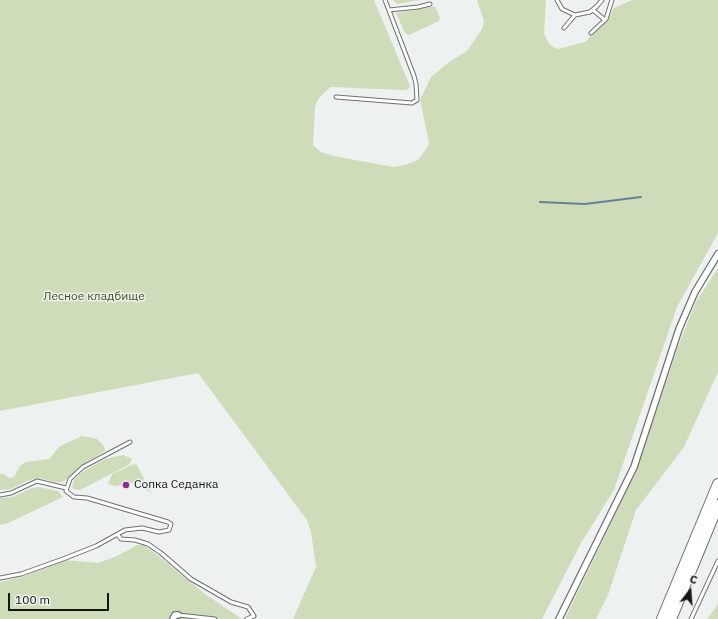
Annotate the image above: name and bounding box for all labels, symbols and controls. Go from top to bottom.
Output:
park label: Лесное кладбище [43,290,145,304]
place label: Сопка Седанка [134,478,218,492]
marker: Сопка Седанка [121,480,131,490]
north arrow [670,571,710,611]
text: С [688,572,699,587]
scale bar [10,585,111,611]
text: 100 m [15,592,50,607]

